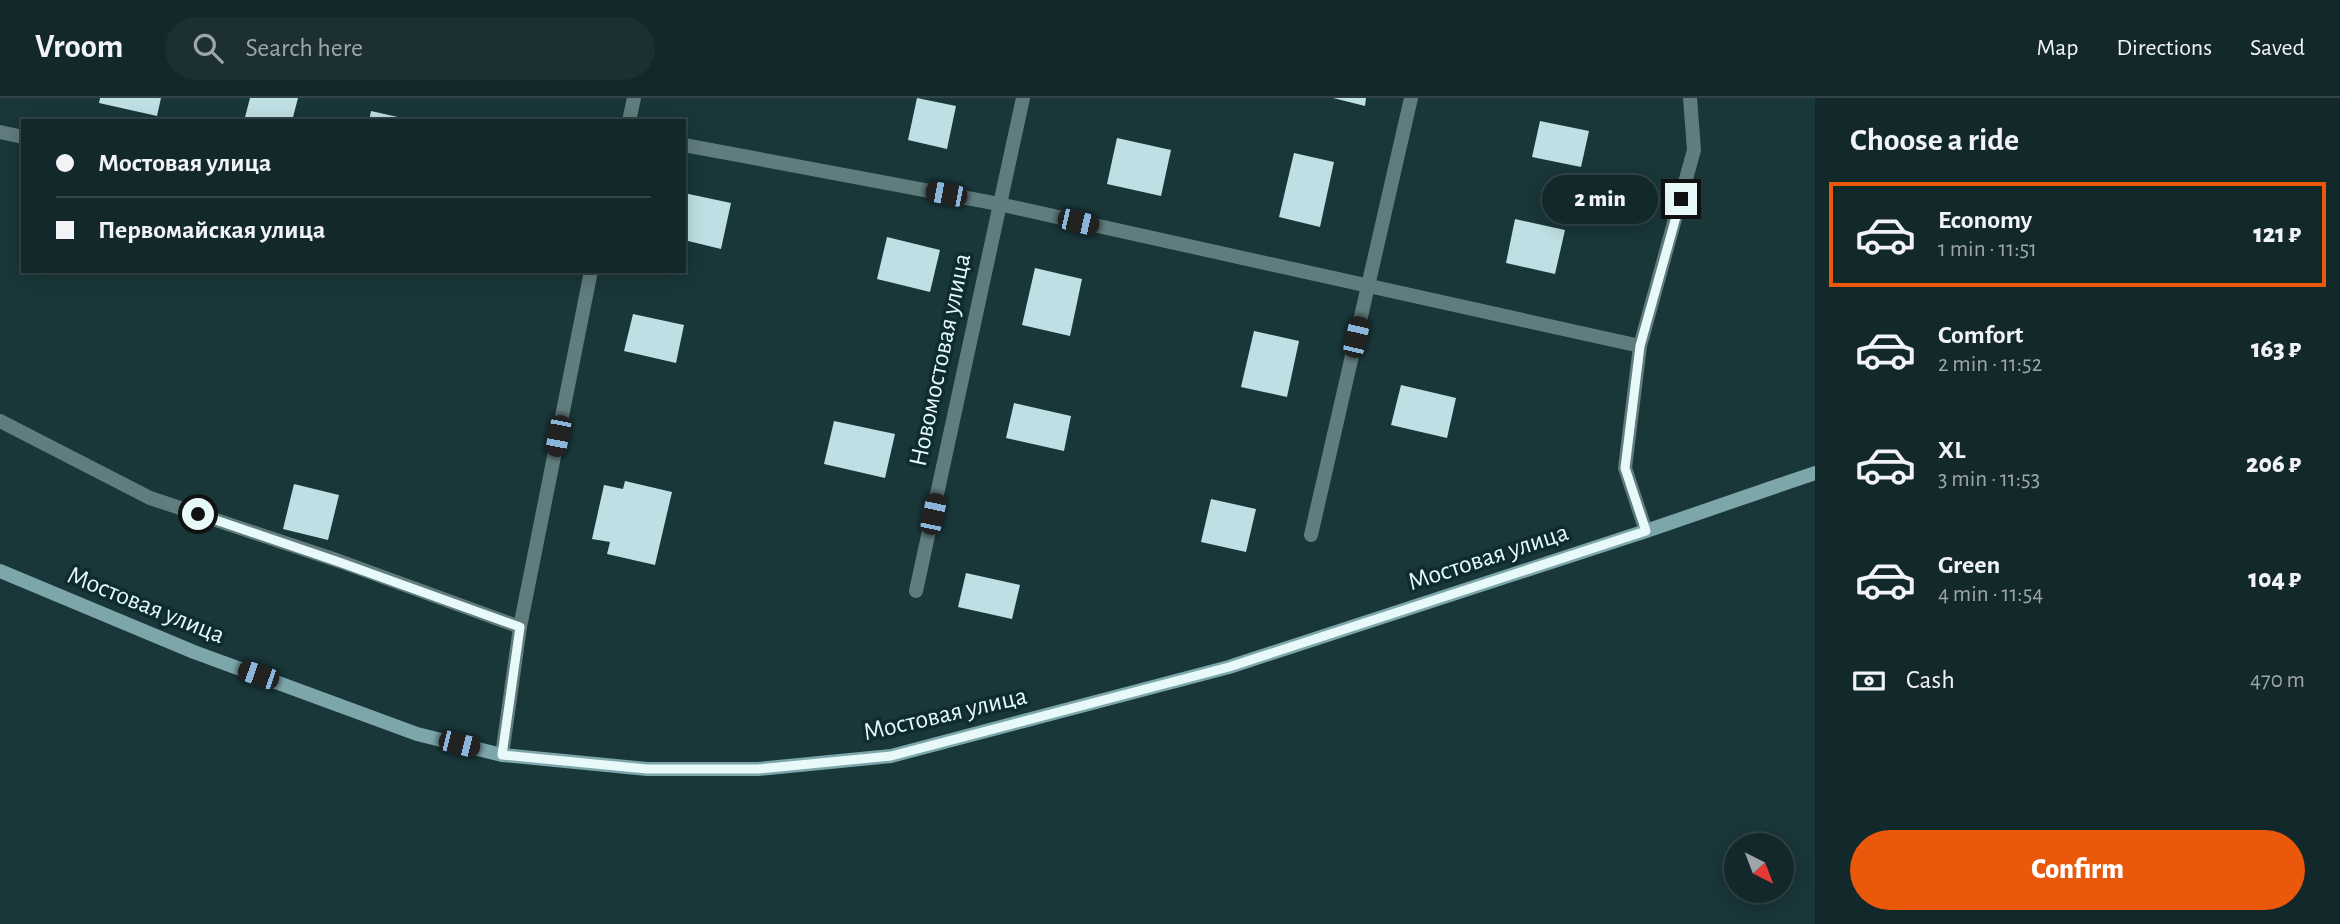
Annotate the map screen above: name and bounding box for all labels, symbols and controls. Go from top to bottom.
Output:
search box [165,17,655,80]
icon: search [189,29,227,67]
text: Vroom [35,31,123,64]
text: Search here [245,35,363,61]
text: Map [2036,36,2078,60]
text: Directions [2116,36,2212,60]
text: Saved [2250,36,2305,60]
text: Choose a ride [1850,124,2019,156]
text: Мостовая улица [98,150,271,176]
callout: 2 min [1541,174,1656,224]
car [924,180,969,208]
route end [1665,183,1697,215]
text: 2 min [1574,188,1626,211]
icon: car [1854,203,1917,266]
car [1056,207,1101,237]
text: Economy [1938,207,2032,233]
text: Первомайская улица [98,217,325,243]
text: 121 ₽ [2253,221,2301,247]
text: 1 min · 11:51 [1938,238,2037,261]
street label: Новомостовая улица [905,251,975,469]
car [1342,314,1371,360]
icon: car [1854,318,1917,381]
text: Comfort [1938,322,2023,348]
text: 163 ₽ [2251,336,2301,362]
text: 2 min · 11:52 [1938,353,2042,376]
car [544,413,573,459]
icon: car [1854,433,1917,496]
text: XL [1938,437,1965,463]
text: 206 ₽ [2246,451,2301,477]
text: 3 min · 11:53 [1938,468,2040,491]
car [919,491,948,537]
route start [182,498,214,530]
street label: Мостовая улица [1404,519,1572,595]
icon: car [1854,548,1917,611]
text: Green [1938,552,2000,578]
street label: Мостовая улица [64,562,229,648]
text: 104 ₽ [2248,566,2301,592]
text: 4 min · 11:54 [1938,583,2043,606]
car [235,658,282,692]
icon: cash [1850,662,1888,700]
text: Cash [1906,667,1955,693]
text: 470 m [2250,669,2305,692]
street label: Мостовая улица [861,682,1030,745]
car [437,729,482,759]
button: Confirm [1850,830,2305,910]
north arrow [1724,833,1794,903]
map controls [1724,833,1794,903]

